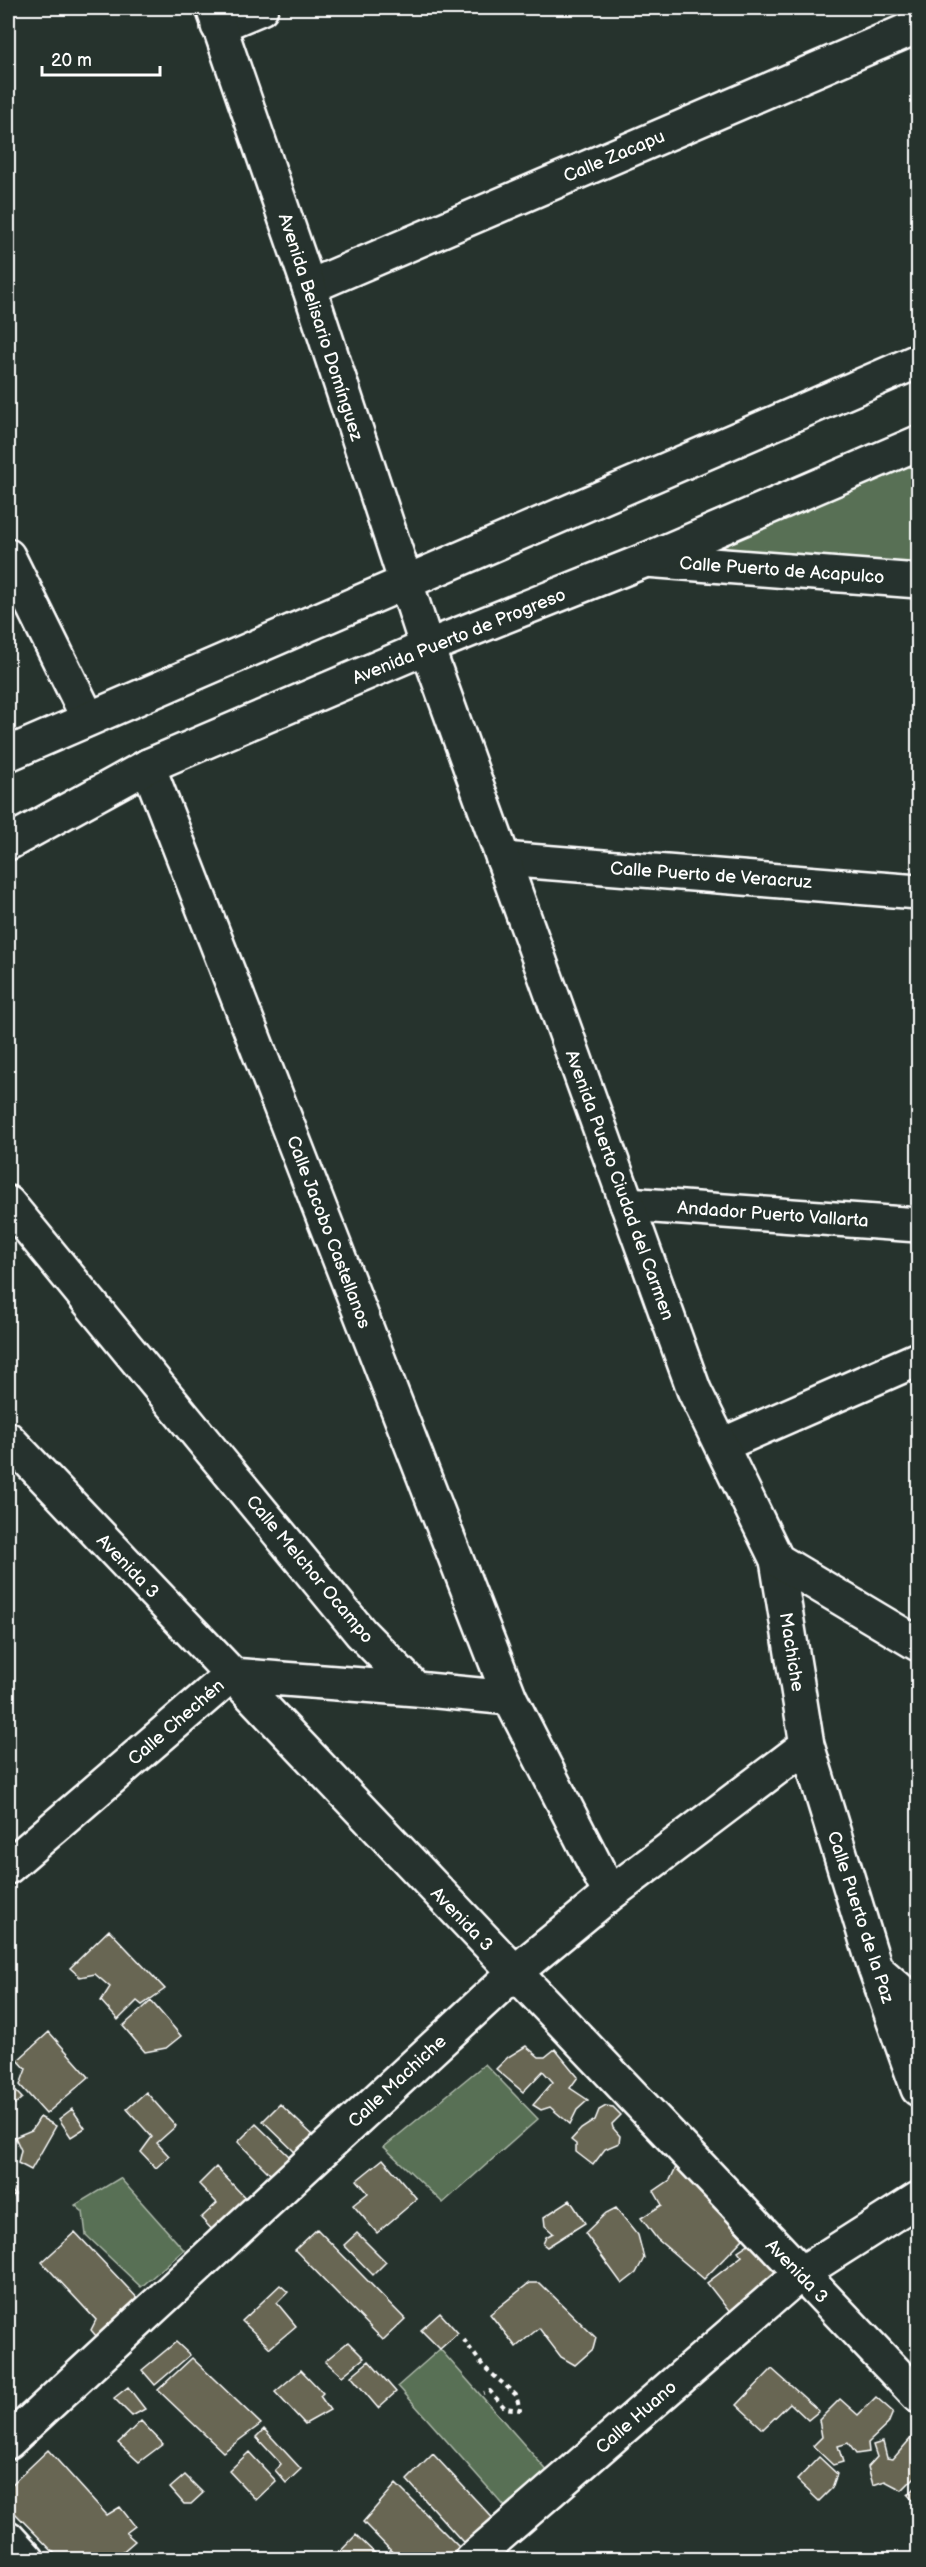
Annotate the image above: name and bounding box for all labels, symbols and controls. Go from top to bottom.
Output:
scale bar [42,39,160,77]
text: 20 m [51,50,92,71]
street label: Calle Zacapu [561,126,668,187]
street label: Avenida Belisario Domínguez [274,211,367,444]
street label: Calle Puerto de Acapulco [679,553,885,588]
street label: Avenida Puerto de Progreso [350,584,569,689]
street label: Calle Puerto de Veracruz [610,858,813,893]
street label: Avenida Puerto Ciudad del Carmen [561,1047,678,1323]
street label: Calle Jacobo Castellanos [282,1133,375,1332]
street label: Andador Puerto Vallarta [677,1197,869,1232]
street label: Calle Melchor Ocampo [242,1491,378,1647]
street label: Avenida 3 [92,1530,163,1603]
street label: Machiche [775,1611,808,1693]
street label: Calle Chechén [124,1675,229,1770]
street label: Calle Puerto de la Paz [823,1829,898,2006]
street label: Avenida 3 [426,1883,497,1956]
street label: Calle Machiche [344,2030,451,2132]
street label: Avenida 3 [761,2235,832,2308]
street label: Calle Huano [592,2377,681,2458]

